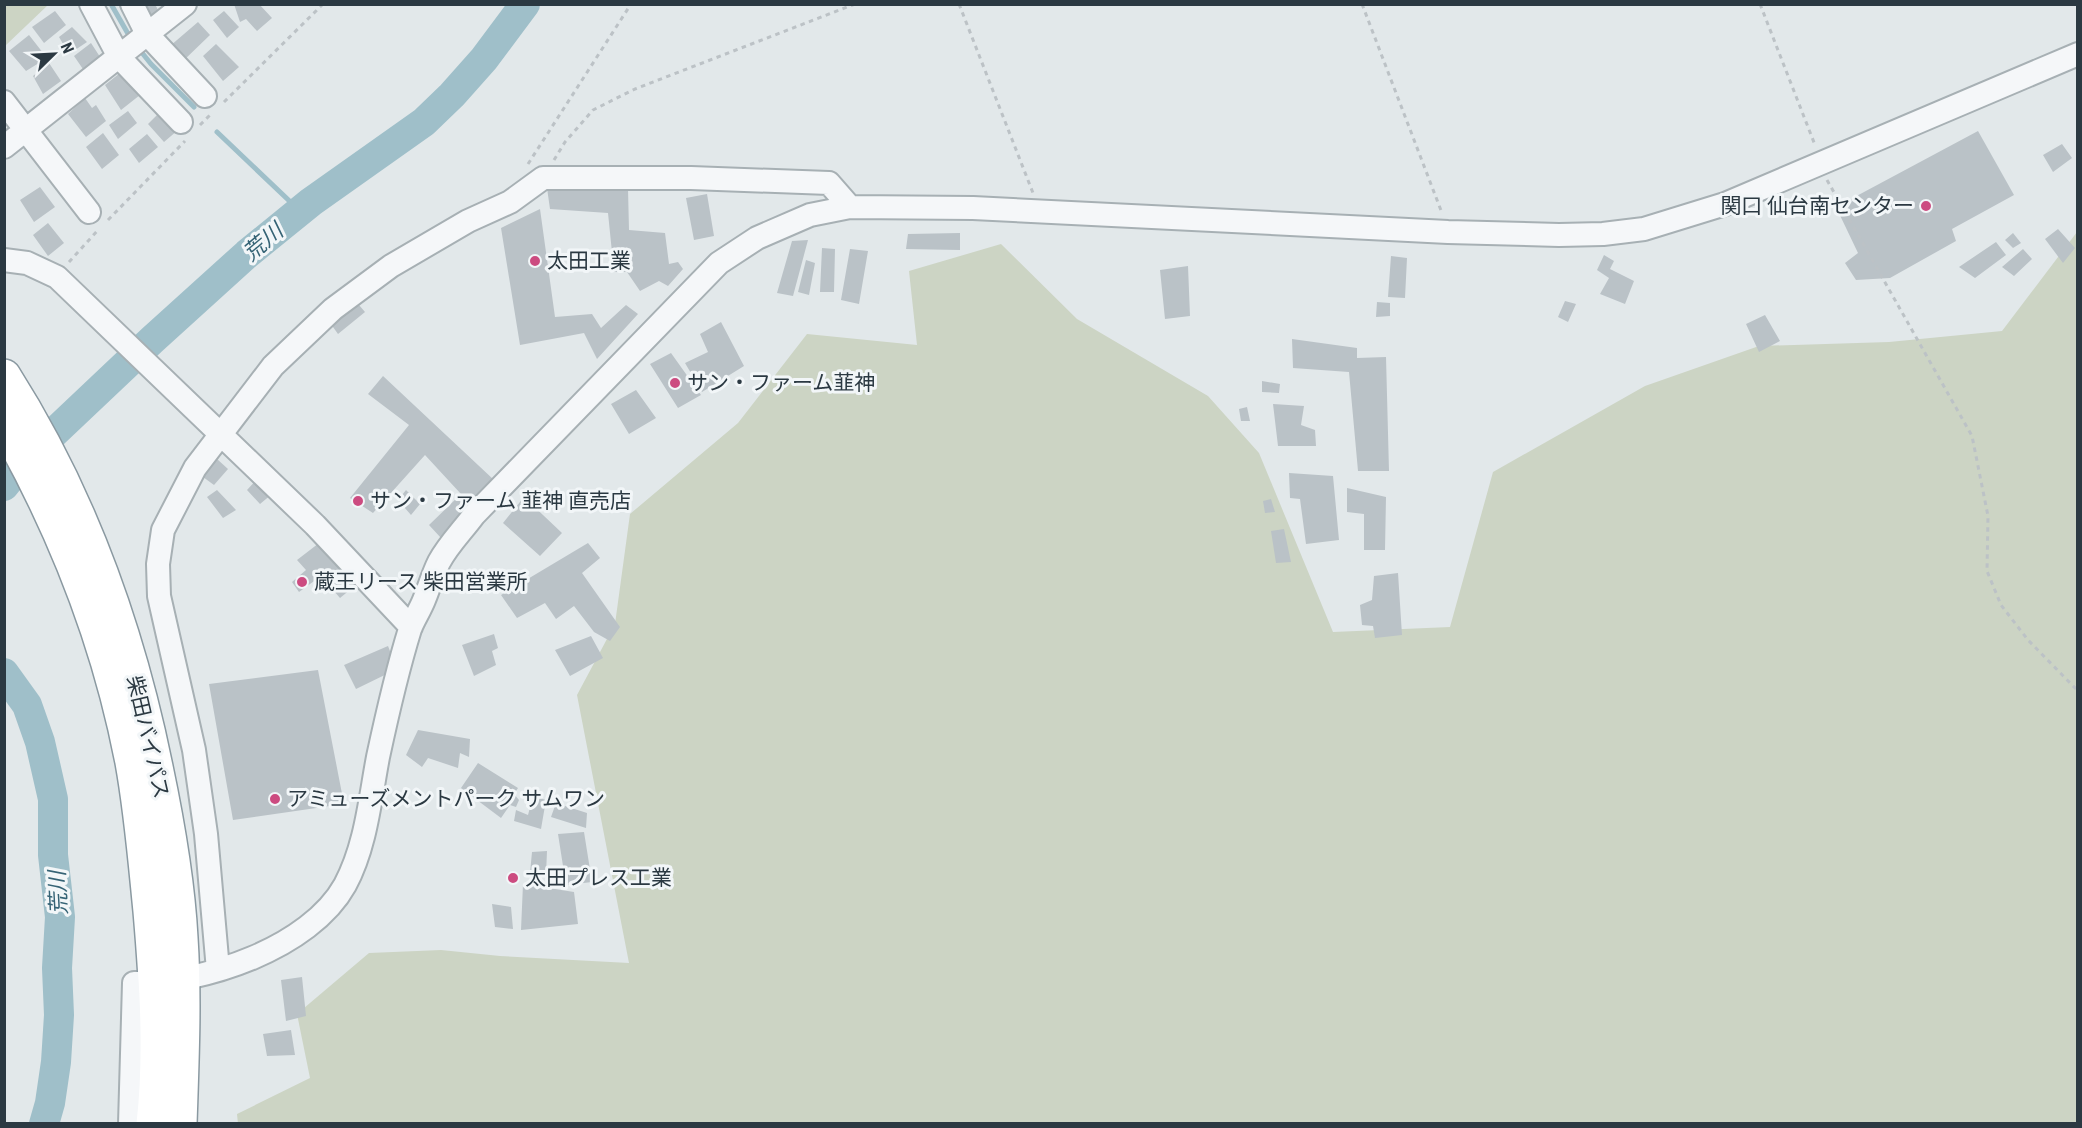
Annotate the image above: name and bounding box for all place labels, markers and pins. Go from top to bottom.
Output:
place label: 関口 仙台南センター [1720,194,1914,218]
marker: 関口 仙台南センター [1919,199,1933,213]
place label: 太田工業 [547,249,631,273]
marker: 太田工業 [528,254,542,268]
place label: サン・ファーム韮神 [687,371,875,395]
marker: サン・ファーム韮神 [668,376,682,390]
place label: サン・ファーム 韮神 直売店 [370,489,631,513]
marker: サン・ファーム 韮神 直売店 [351,494,365,508]
place label: 蔵王リース 柴田営業所 [314,570,528,594]
marker: 蔵王リース 柴田営業所 [295,575,309,589]
place label: アミューズメントパーク サムワン [287,787,605,811]
marker: アミューズメントパーク サムワン [268,792,282,806]
place label: 太田プレス工業 [525,866,672,890]
marker: 太田プレス工業 [506,871,520,885]

